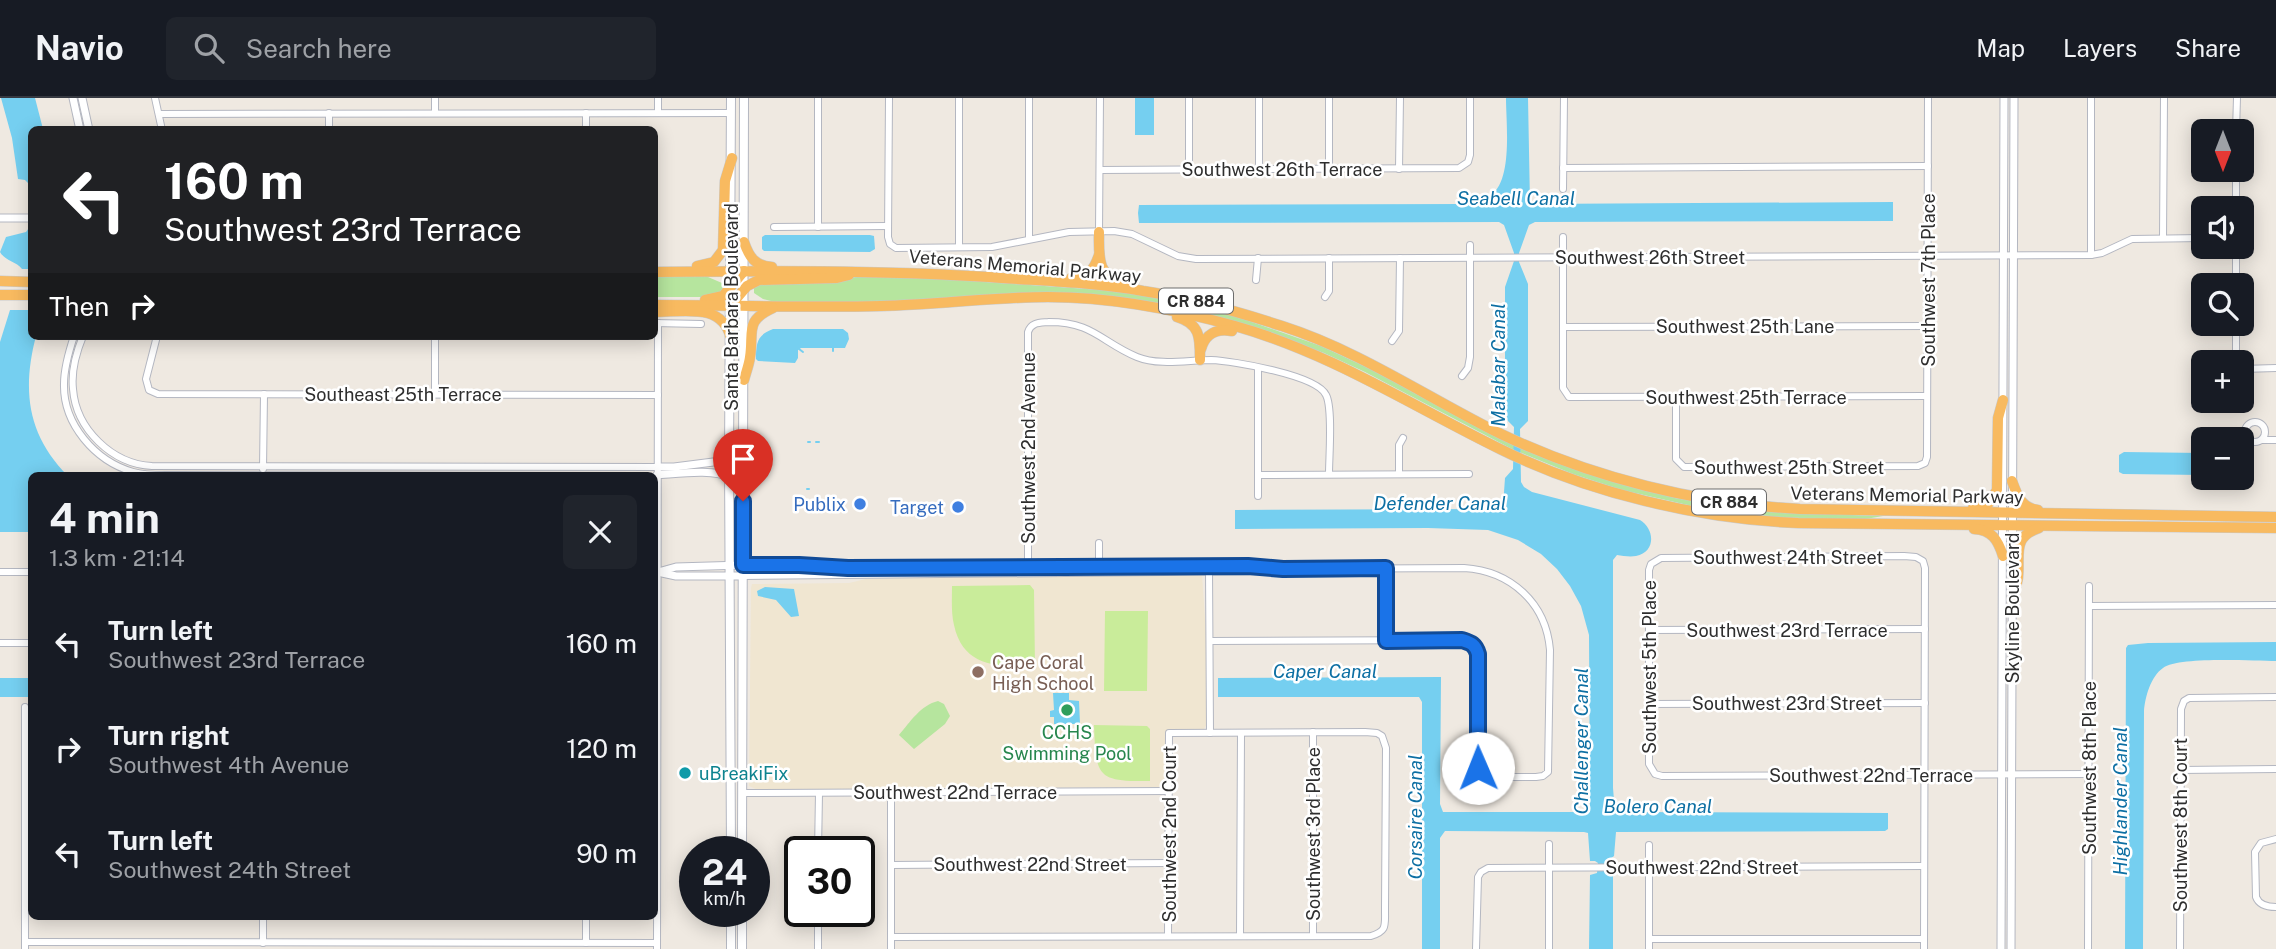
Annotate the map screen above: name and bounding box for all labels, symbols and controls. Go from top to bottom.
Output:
search box [166,17,656,80]
text: Navio [35,29,124,67]
icon: search [190,29,228,67]
text: Search here [246,33,392,64]
text: Map [1976,34,2025,62]
text: Layers [2063,34,2137,62]
text: Share [2175,34,2241,62]
north arrow [2191,119,2254,182]
map controls [2191,119,2254,490]
text: 160 m [164,152,304,210]
icon: left [49,154,140,245]
street label: Southwest 26th Terrace [1182,159,1382,180]
water label: Seabell Canal [1457,187,1575,209]
street label: Southwest 7th Place [1918,193,1939,367]
button: sound [2191,196,2254,259]
street label: Santa Barbara Boulevard [721,203,742,411]
text: Southwest 23rd Terrace [164,211,522,248]
street label: Veterans Memorial Parkway [908,245,1142,287]
street label: Southwest 26th Street [1555,247,1745,268]
button: search [2191,273,2254,336]
icon: right [123,287,161,325]
road number: CR 884 [1159,288,1233,314]
text: Then [49,291,109,322]
water label: Malabar Canal [1487,303,1509,427]
street label: Southwest 25th Lane [1656,316,1834,337]
button: + [2191,350,2254,413]
street label: Southwest 2nd Avenue [1018,352,1039,544]
street label: Southeast 25th Terrace [304,384,502,405]
street label: Southwest 25th Terrace [1645,387,1847,408]
button: − [2191,427,2254,490]
pin [713,429,773,501]
icon: arrive [724,440,762,478]
street label: Southwest 25th Street [1694,457,1884,478]
street label: Veterans Memorial Parkway [1790,482,2024,508]
road number: CR 884 [1692,490,1766,514]
water label: Defender Canal [1374,492,1506,514]
text: 4 min [49,493,160,542]
place label: Publix [793,494,846,515]
button: close [563,495,637,569]
marker: Publix [852,496,868,512]
place label: Target [890,497,944,518]
marker: Target [950,499,966,515]
street label: Skyline Boulevard [2002,532,2023,684]
text: 1.3 km · 21:14 [49,544,185,571]
street label: Southwest 24th Street [1693,547,1883,568]
street label: Southwest 5th Place [1639,580,1660,754]
text: Turn left [108,615,213,646]
street label: Southwest 23rd Terrace [1686,620,1888,641]
icon: left [49,625,87,663]
text: 160 m [566,628,637,659]
text: Southwest 23rd Terrace [108,646,365,673]
place label: Cape Coral High School [992,652,1094,694]
water label: Caper Canal [1273,660,1377,682]
marker: Cape Coral High School [970,664,986,680]
water label: Challenger Canal [1570,668,1592,814]
street label: Southwest 8th Place [2079,681,2100,855]
street label: Southwest 23rd Street [1692,693,1882,714]
marker: CCHS Swimming Pool [1059,702,1075,718]
text: Turn right [108,720,230,751]
place label: CCHS Swimming Pool [1002,722,1132,764]
water label: Highlander Canal [2109,727,2131,875]
icon: right [49,730,87,768]
position arrow [1441,731,1515,805]
text: 120 m [566,733,637,764]
street label: Southwest 8th Court [2170,738,2191,912]
street label: Southwest 2nd Court [1159,745,1180,923]
street label: Southwest 3rd Place [1303,747,1324,921]
text: Southwest 4th Avenue [108,751,349,778]
water label: Corsaire Canal [1404,754,1426,880]
place label: uBreakiFix [699,763,788,784]
marker: uBreakiFix [677,765,693,781]
street label: Southwest 22nd Terrace [1769,765,1973,786]
street label: Southwest 22nd Terrace [853,782,1057,803]
water label: Bolero Canal [1604,795,1712,817]
text: Turn left [108,825,213,856]
icon: left [49,835,87,873]
speed limit sign: 30 [784,836,875,927]
text: 90 m [576,838,637,869]
text: 24 [702,852,747,893]
street label: Southwest 22nd Street [933,854,1127,875]
text: Southwest 24th Street [108,856,351,883]
street label: Southwest 22nd Street [1605,857,1799,878]
text: km/h [703,888,746,909]

